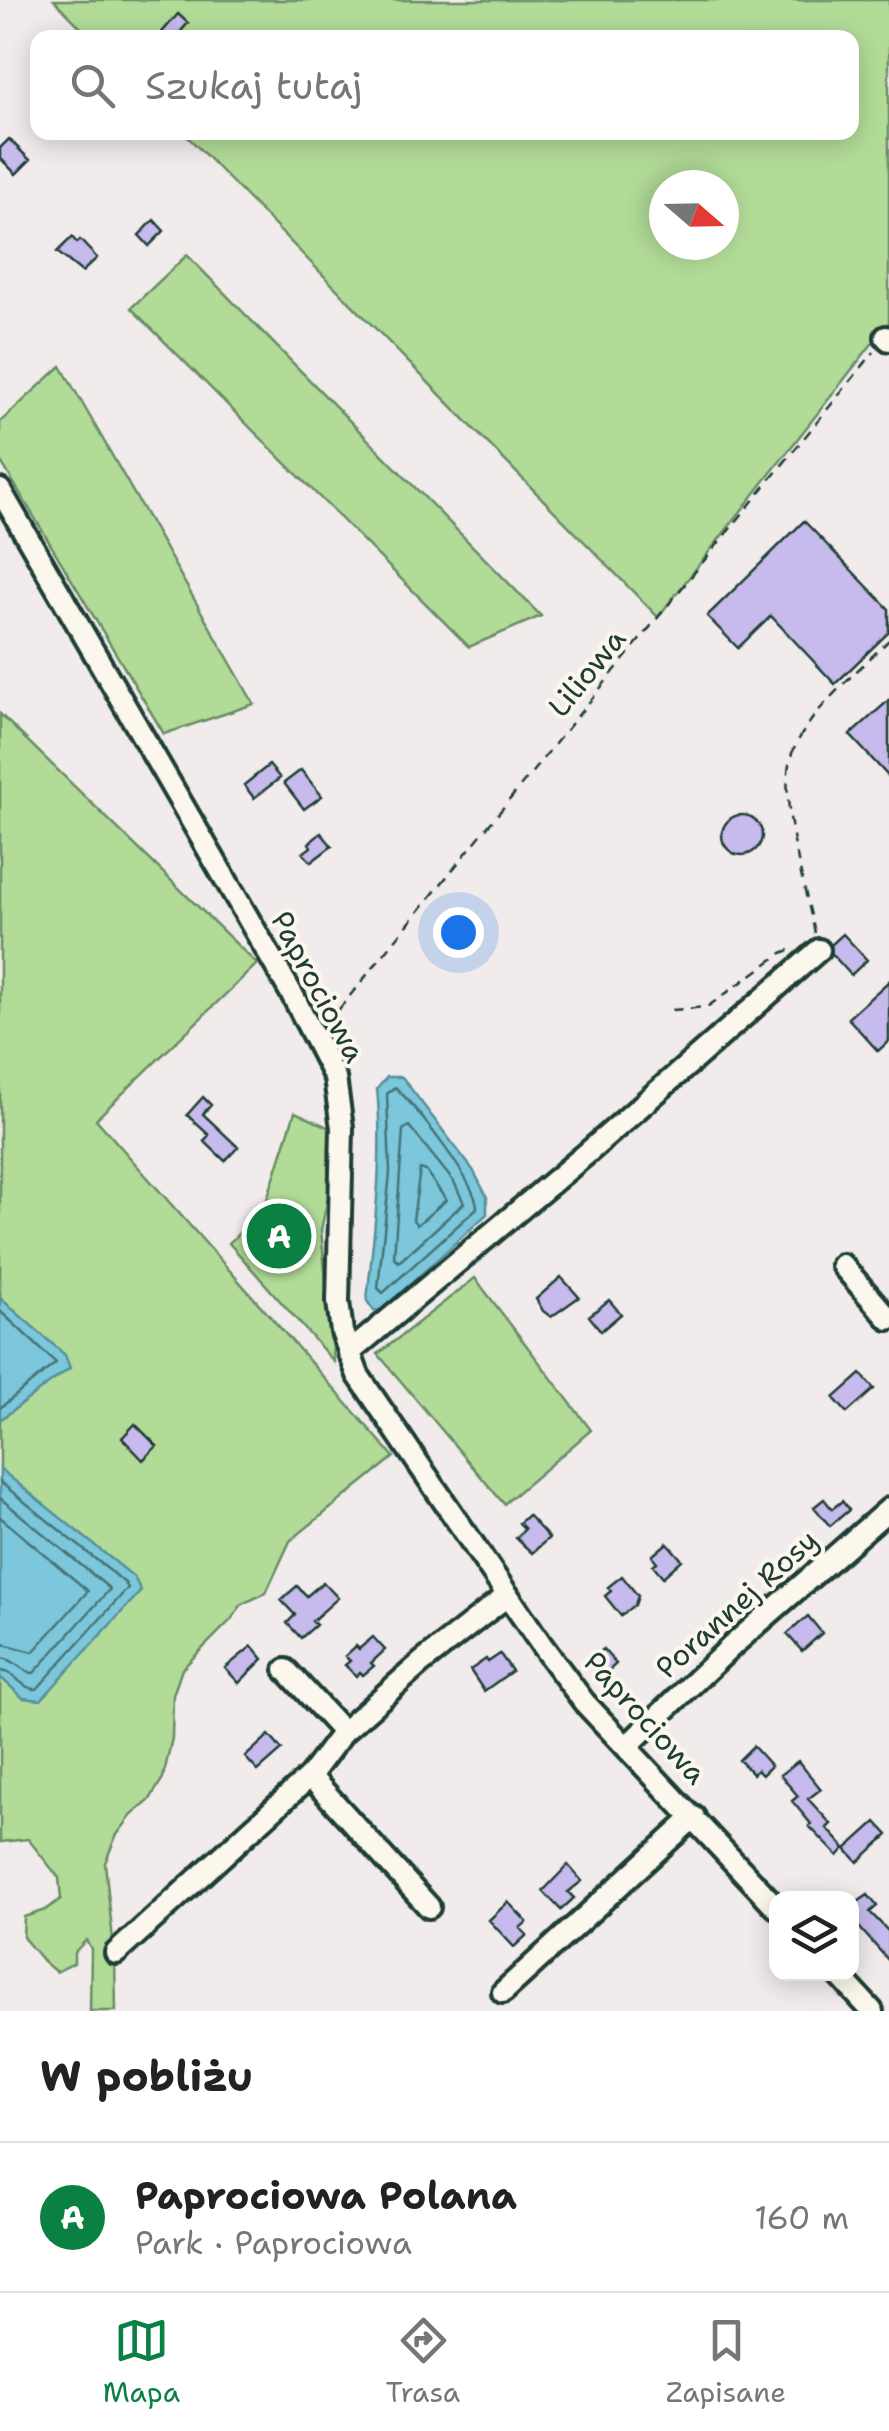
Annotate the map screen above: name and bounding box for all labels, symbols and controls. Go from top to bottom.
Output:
search box [30,30,859,140]
icon: search [65,58,120,113]
text: Szukaj tutaj [145,60,362,111]
north arrow [649,170,739,260]
street label: Liliowa [538,620,635,726]
street label: Paprociowa [261,904,376,1070]
your location [433,907,484,958]
pin: A [246,1198,312,1274]
street label: Porannej Rosy [647,1520,827,1688]
street label: Paprociowa [575,1642,716,1793]
map controls [769,1891,859,1981]
button: layers [769,1891,859,1981]
text: W pobliżu [40,2048,253,2104]
text: Paprociowa Polana [135,2170,517,2221]
text: A [60,2196,85,2239]
text: 160 m [754,2196,849,2239]
text: Park · Paprociowa [135,2221,412,2264]
tab: Mapa [103,2313,180,2411]
tab: Trasa [386,2313,460,2411]
tab: Zapisane [666,2313,786,2411]

